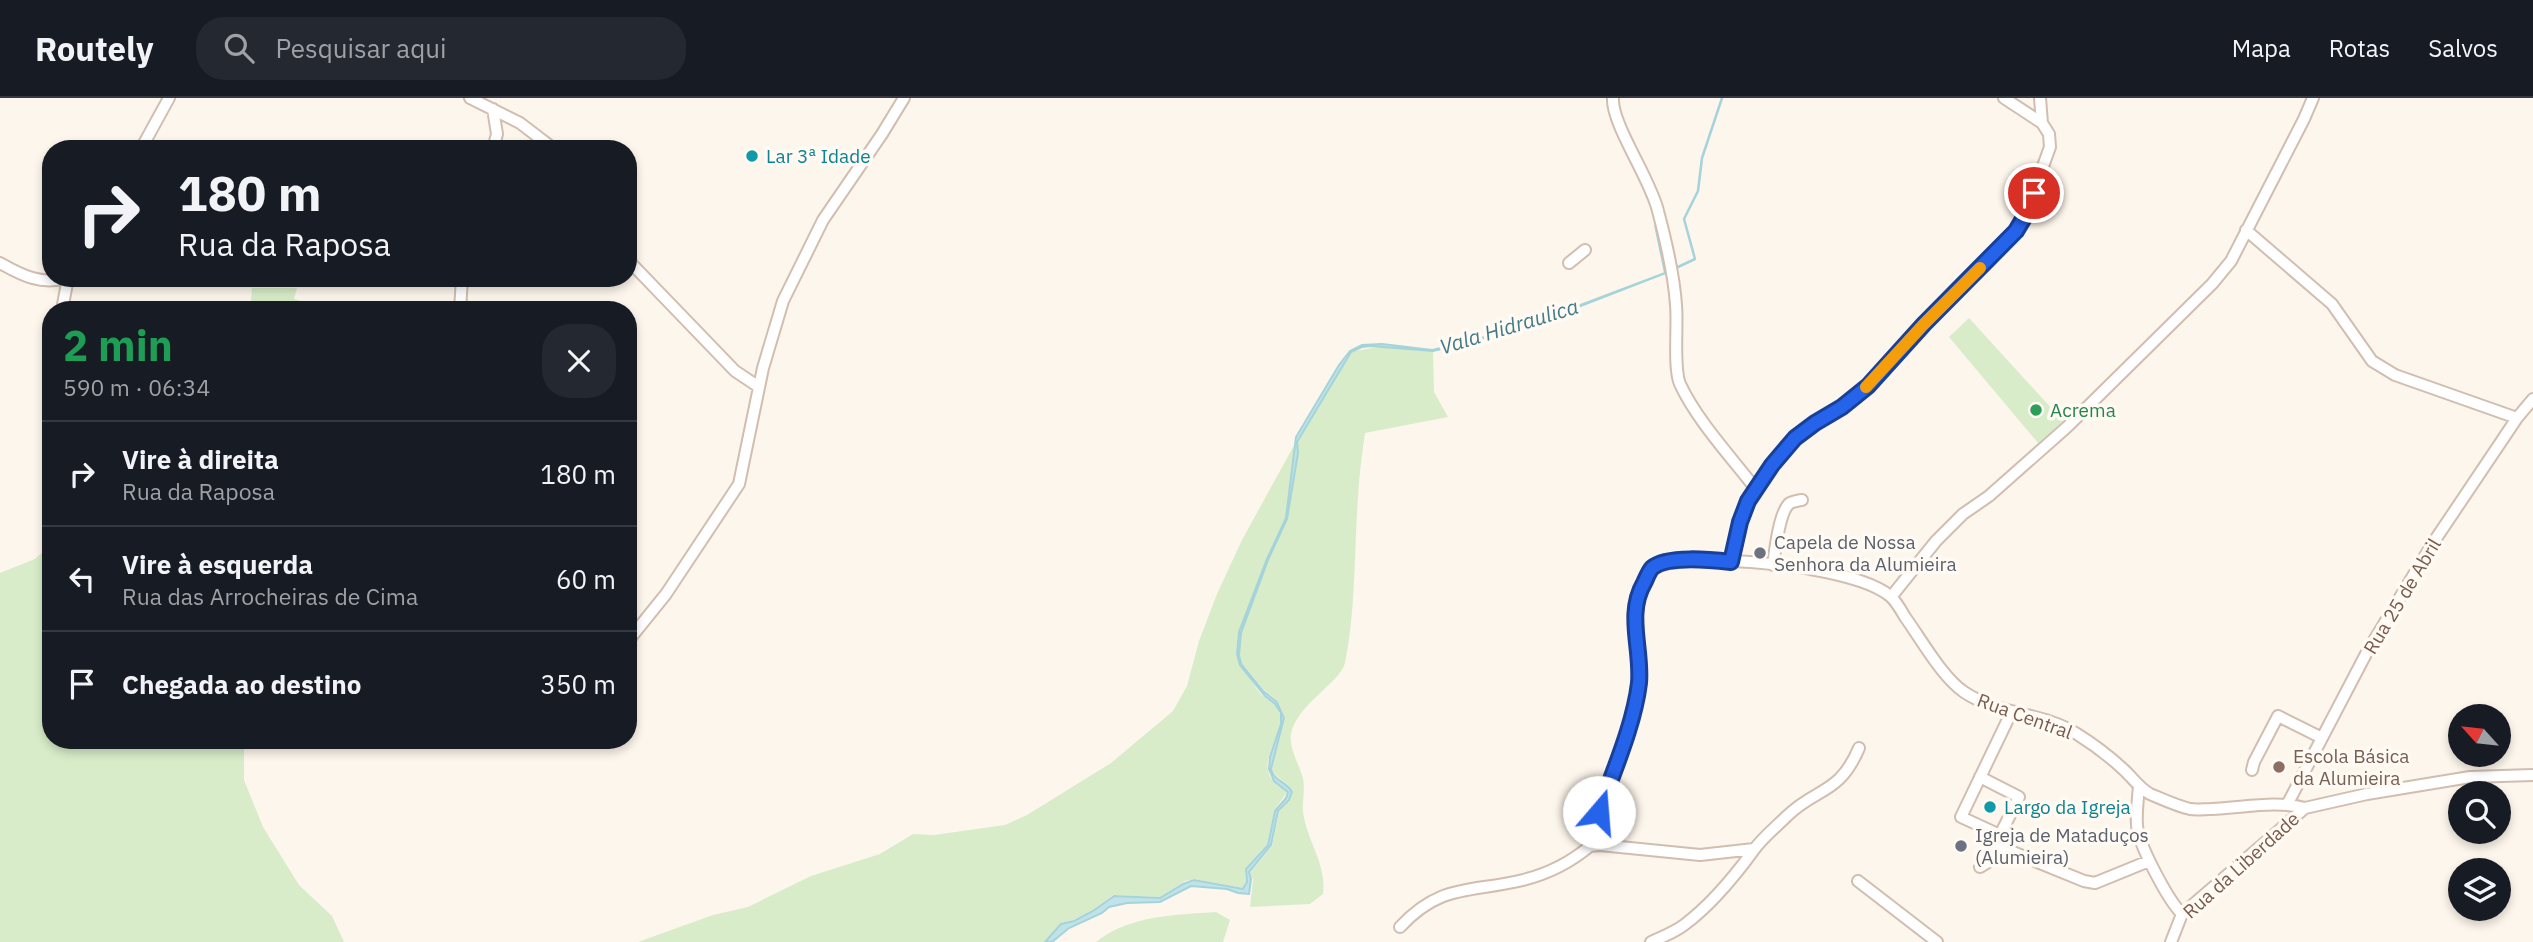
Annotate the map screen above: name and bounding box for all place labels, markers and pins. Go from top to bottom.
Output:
place label: Lar 3ª Idade [766,144,871,168]
marker: Lar 3ª Idade [744,148,760,164]
pin [2004,163,2064,223]
place label: Acrema [2050,398,2116,422]
marker: Acrema [2028,402,2044,418]
place label: Capela de Nossa Senhora da Alumieira [1774,530,1957,576]
marker: Capela de Nossa Senhora da Alumieira [1752,545,1768,561]
place label: Escola Básica da Alumieira [2293,744,2409,790]
marker: Escola Básica da Alumieira [2271,759,2287,775]
place label: Largo da Igreja [2004,795,2131,819]
marker: Largo da Igreja [1982,799,1998,815]
place label: Igreja de Mataduços (Alumieira) [1975,823,2149,869]
marker: Igreja de Mataduços (Alumieira) [1953,838,1969,854]

